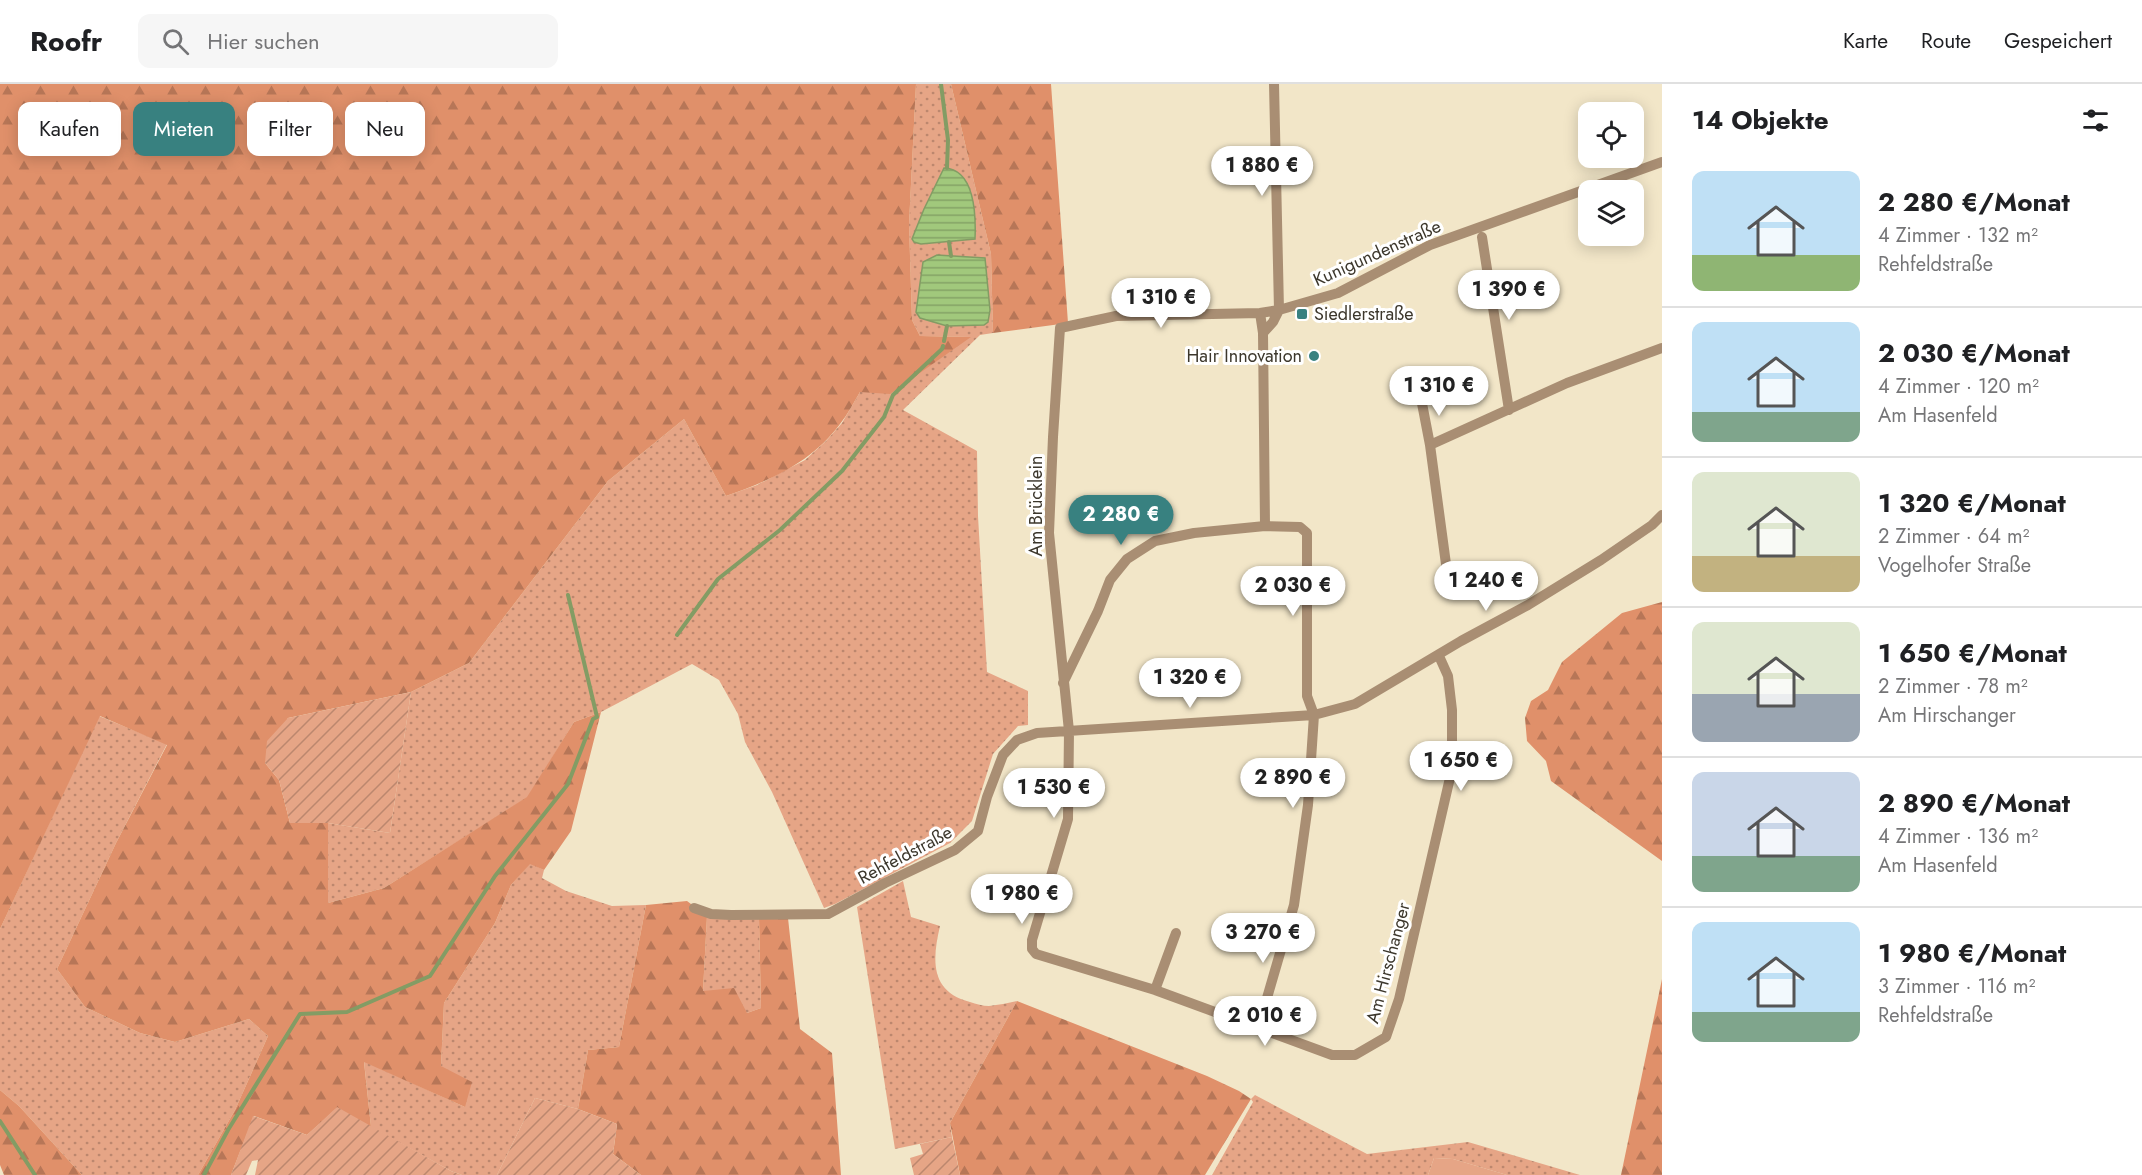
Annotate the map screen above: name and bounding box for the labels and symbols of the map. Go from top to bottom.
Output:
pin: 1 880 € [1207,146,1317,197]
street label: Kunigundenstraße [1309,213,1445,293]
pin: 1 390 € [1454,270,1564,321]
pin: 1 310 € [1106,278,1216,329]
place label: Siedlerstraße [1314,301,1414,327]
marker: Siedlerstraße [1295,307,1309,321]
place label: Hair Innovation [1186,343,1302,369]
marker: Hair Innovation [1307,349,1321,363]
pin: 1 310 € [1384,366,1494,417]
street label: Am Brücklein [1023,455,1049,557]
pin: 2 280 € [1066,495,1176,546]
pin: 1 240 € [1431,561,1541,612]
pin: 2 030 € [1238,566,1348,617]
pin: 1 320 € [1135,658,1245,709]
pin: 1 650 € [1406,741,1516,792]
pin: 2 890 € [1238,758,1348,809]
pin: 1 530 € [999,768,1109,819]
street label: Rehfeldstraße [853,819,957,891]
pin: 1 980 € [967,874,1077,925]
street label: Am Hirschanger [1359,899,1417,1026]
pin: 3 270 € [1208,913,1318,964]
pin: 2 010 € [1210,996,1320,1047]

